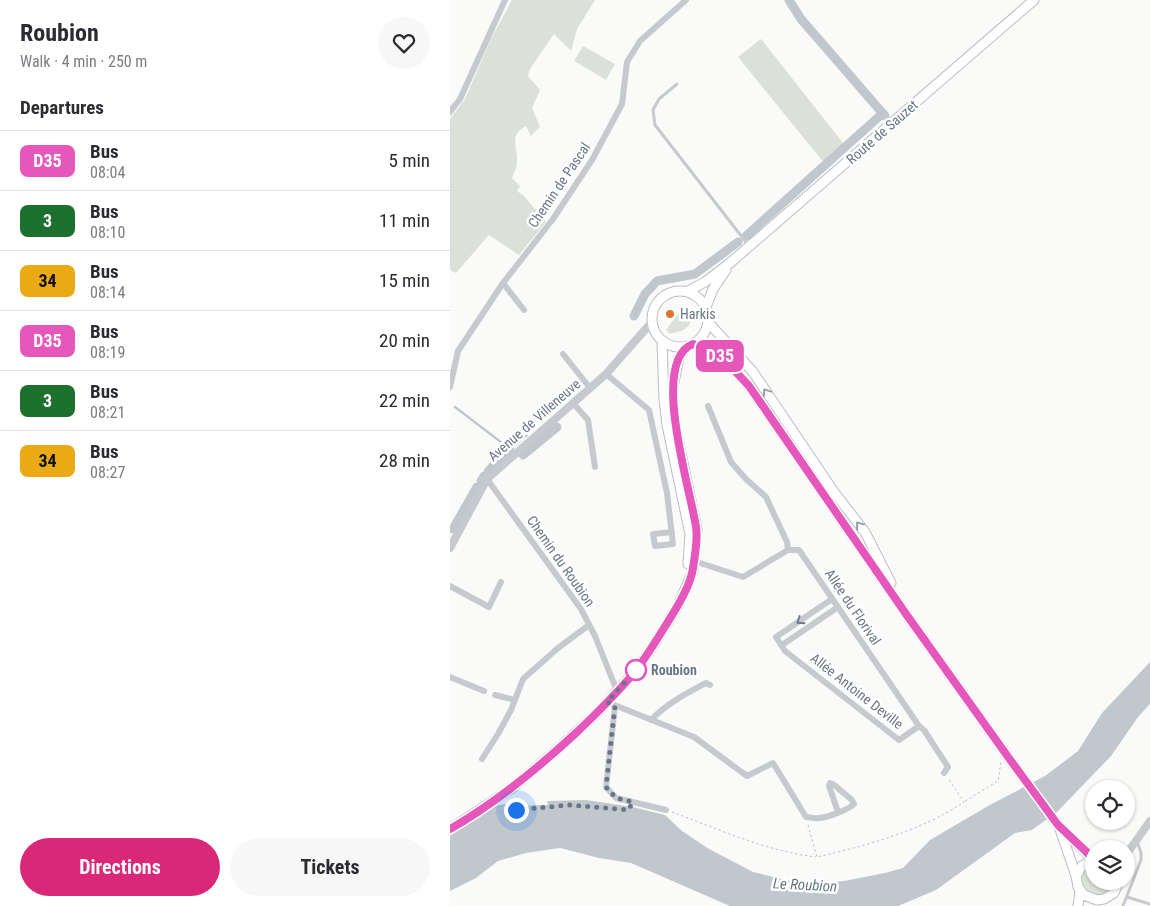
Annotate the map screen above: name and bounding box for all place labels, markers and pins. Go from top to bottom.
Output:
place label: Harkis [680,306,716,322]
marker: Harkis [664,308,676,320]
marker: Roubion [625,659,647,681]
place label: Roubion [651,662,697,678]

